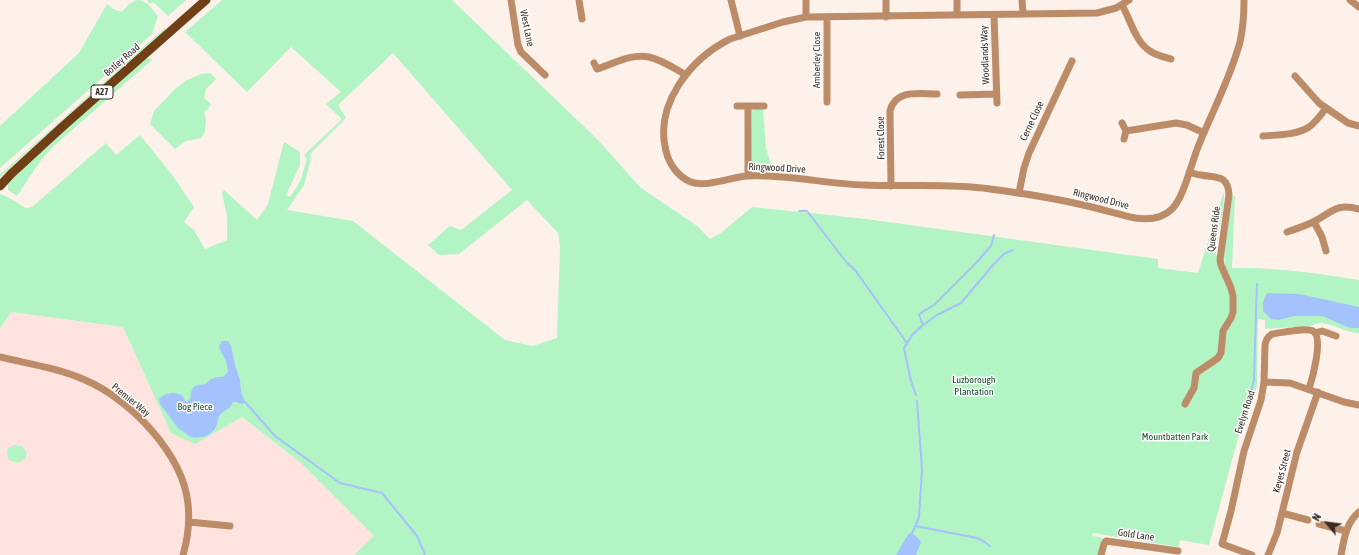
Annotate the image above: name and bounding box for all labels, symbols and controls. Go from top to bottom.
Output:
street label: West Lane [517,9,537,47]
street label: Woodlands Way [978,26,992,84]
street label: Amberley Close [811,32,823,88]
street label: Botley Road [102,41,142,79]
road number: A27 [91,85,113,99]
street label: Cerne Close [1018,99,1046,143]
street label: Forest Close [875,116,887,160]
street label: Ringwood Drive [748,161,806,175]
street label: Ringwood Drive [1072,186,1130,212]
street label: Queens Ride [1205,205,1223,253]
park label: Luzborough Plantation [952,374,996,398]
street label: Premier Way [109,381,153,419]
street label: Evelyn Road [1232,389,1258,435]
park label: Bog Piece [178,401,212,413]
park label: Mountbatten Park [1142,431,1208,443]
street label: Keyes Street [1270,448,1294,494]
north arrow [1307,503,1347,543]
text: N [1310,511,1323,523]
street label: Gold Lane [1117,527,1155,543]

